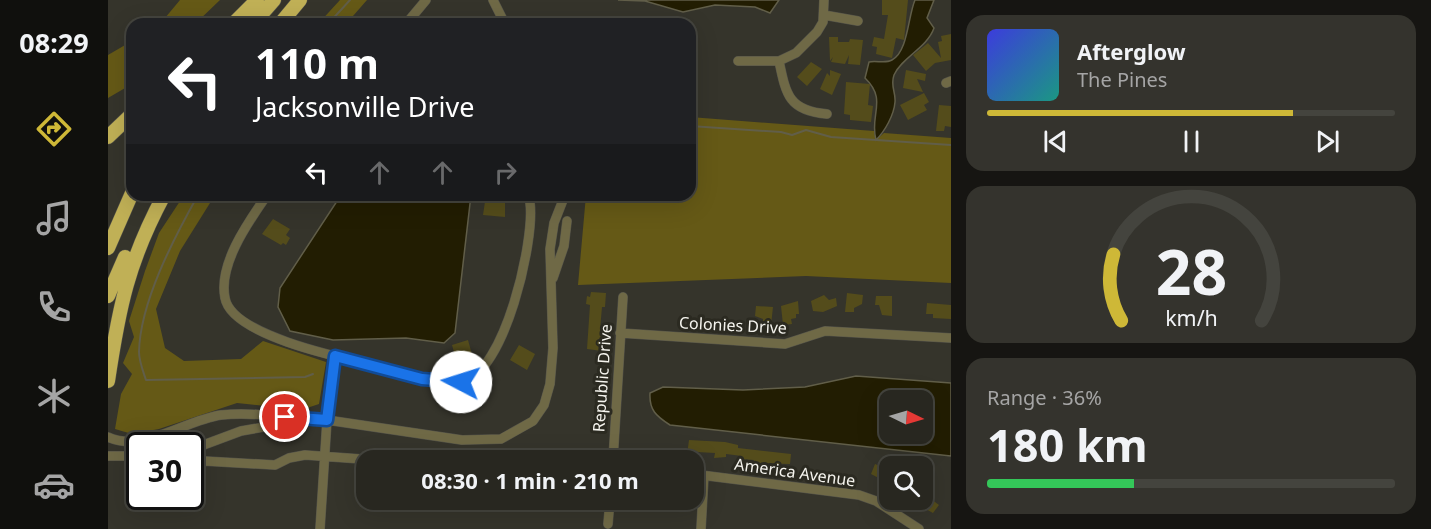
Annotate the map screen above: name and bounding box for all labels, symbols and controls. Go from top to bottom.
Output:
text: 08:29 [19,24,89,61]
text: 110 m [255,34,379,91]
text: Afterglow [1077,36,1186,66]
icon: left [156,42,234,120]
text: The Pines [1077,66,1167,93]
text: Jacksonville Drive [255,88,474,125]
icon: directions [33,108,75,150]
icon: previous [1039,125,1072,158]
icon: pause [1175,125,1208,158]
icon: next [1311,125,1344,158]
icon: left [300,156,333,189]
icon: ahead [363,156,396,189]
icon: ahead [426,156,459,189]
icon: right [489,156,522,189]
icon: music [33,197,75,239]
text: 28 [1155,229,1227,314]
icon: phone [33,286,75,328]
text: km/h [1165,304,1217,333]
street label: Colonies Drive [678,311,788,339]
street label: Republic Drive [587,323,617,433]
position arrow [429,350,493,414]
icon: climate [33,375,75,417]
text: Range · 36% [987,384,1102,411]
north arrow [879,390,933,444]
map controls [879,390,933,510]
pin [259,391,310,442]
icon: arrive [268,400,301,433]
text: 180 km [987,414,1148,475]
speed limit sign: 30 [126,432,204,510]
street label: America Avenue [733,453,857,491]
button: search [879,456,933,510]
icon: car [33,464,75,506]
text: 08:30 · 1 min · 210 m [421,465,639,495]

